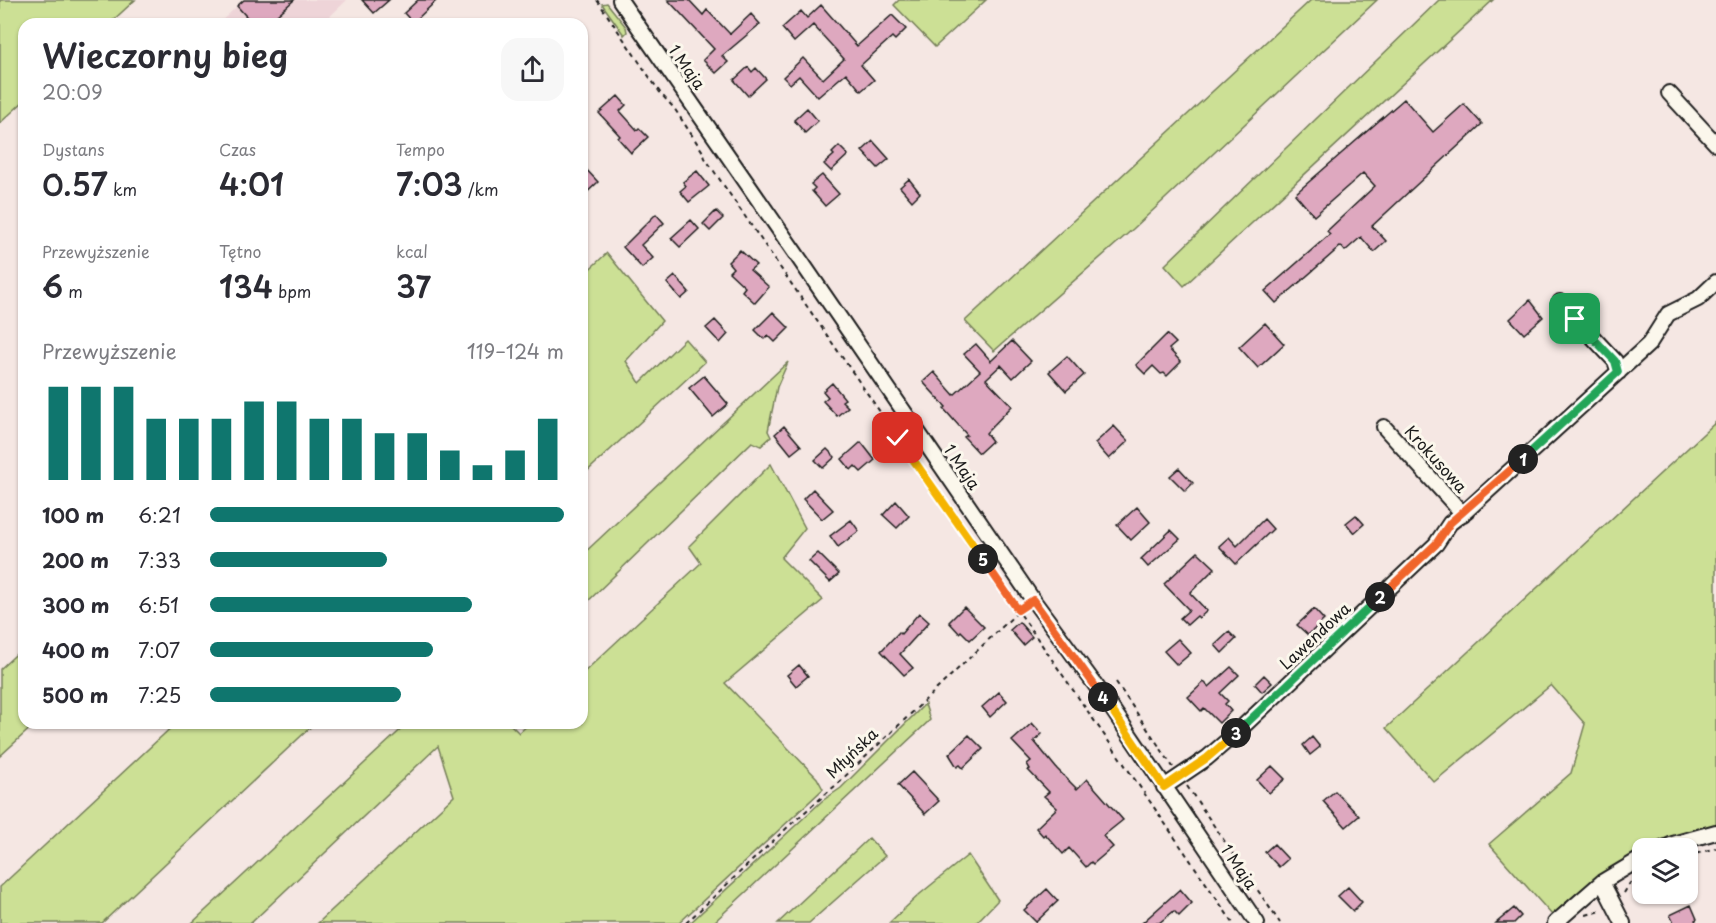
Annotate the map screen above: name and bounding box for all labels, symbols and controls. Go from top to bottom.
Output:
text: Wieczorny bieg [42,29,288,79]
button: share [501,38,564,101]
street label: 1 Maja [664,39,712,94]
text: 20:09 [42,77,103,107]
text: Dystans [42,137,105,161]
text: Czas [219,137,256,161]
text: Tempo [396,137,445,161]
text: 0.57 [42,161,108,206]
text: 4:01 [219,161,284,206]
text: 7:03 [396,161,463,206]
text: km [108,177,137,201]
text: /km [463,177,499,201]
text: Przewyższenie [42,239,150,263]
text: Tętno [219,239,261,263]
text: kcal [396,239,428,263]
text: 6 [42,263,63,308]
text: 134 [219,263,273,308]
text: 37 [396,263,431,308]
text: m [63,279,83,303]
text: bpm [273,279,311,303]
pin [1549,293,1600,344]
icon: arrive [1558,302,1591,335]
text: Przewyższenie [42,336,177,366]
text: 119–124 m [467,336,564,366]
pin [872,412,923,463]
street label: Krokusowa [1400,419,1474,497]
icon: check [881,421,914,454]
street label: 1 Maja [939,439,987,494]
pin: 1 [1508,444,1538,474]
text: 1 [1519,447,1527,471]
text: 100 m [42,500,104,530]
text: 6:21 [138,500,181,530]
pin: 5 [968,544,998,574]
text: 200 m [42,545,109,575]
text: 7:33 [138,545,181,575]
text: 5 [978,547,988,571]
pin: 2 [1365,582,1395,612]
text: 2 [1374,585,1386,609]
text: 300 m [42,590,110,620]
text: 6:51 [138,590,179,620]
street label: Lawendowa [1273,596,1355,675]
text: 400 m [42,635,110,665]
text: 7:07 [138,635,180,665]
text: 500 m [42,680,109,710]
text: 7:25 [138,680,181,710]
pin: 4 [1088,682,1118,712]
text: 4 [1098,685,1108,709]
pin: 3 [1221,718,1251,748]
street label: Młyńska [820,721,883,783]
text: 3 [1231,721,1241,745]
map controls [1632,838,1698,904]
button: layers [1632,838,1698,904]
street label: 1 Maja [1216,839,1264,894]

